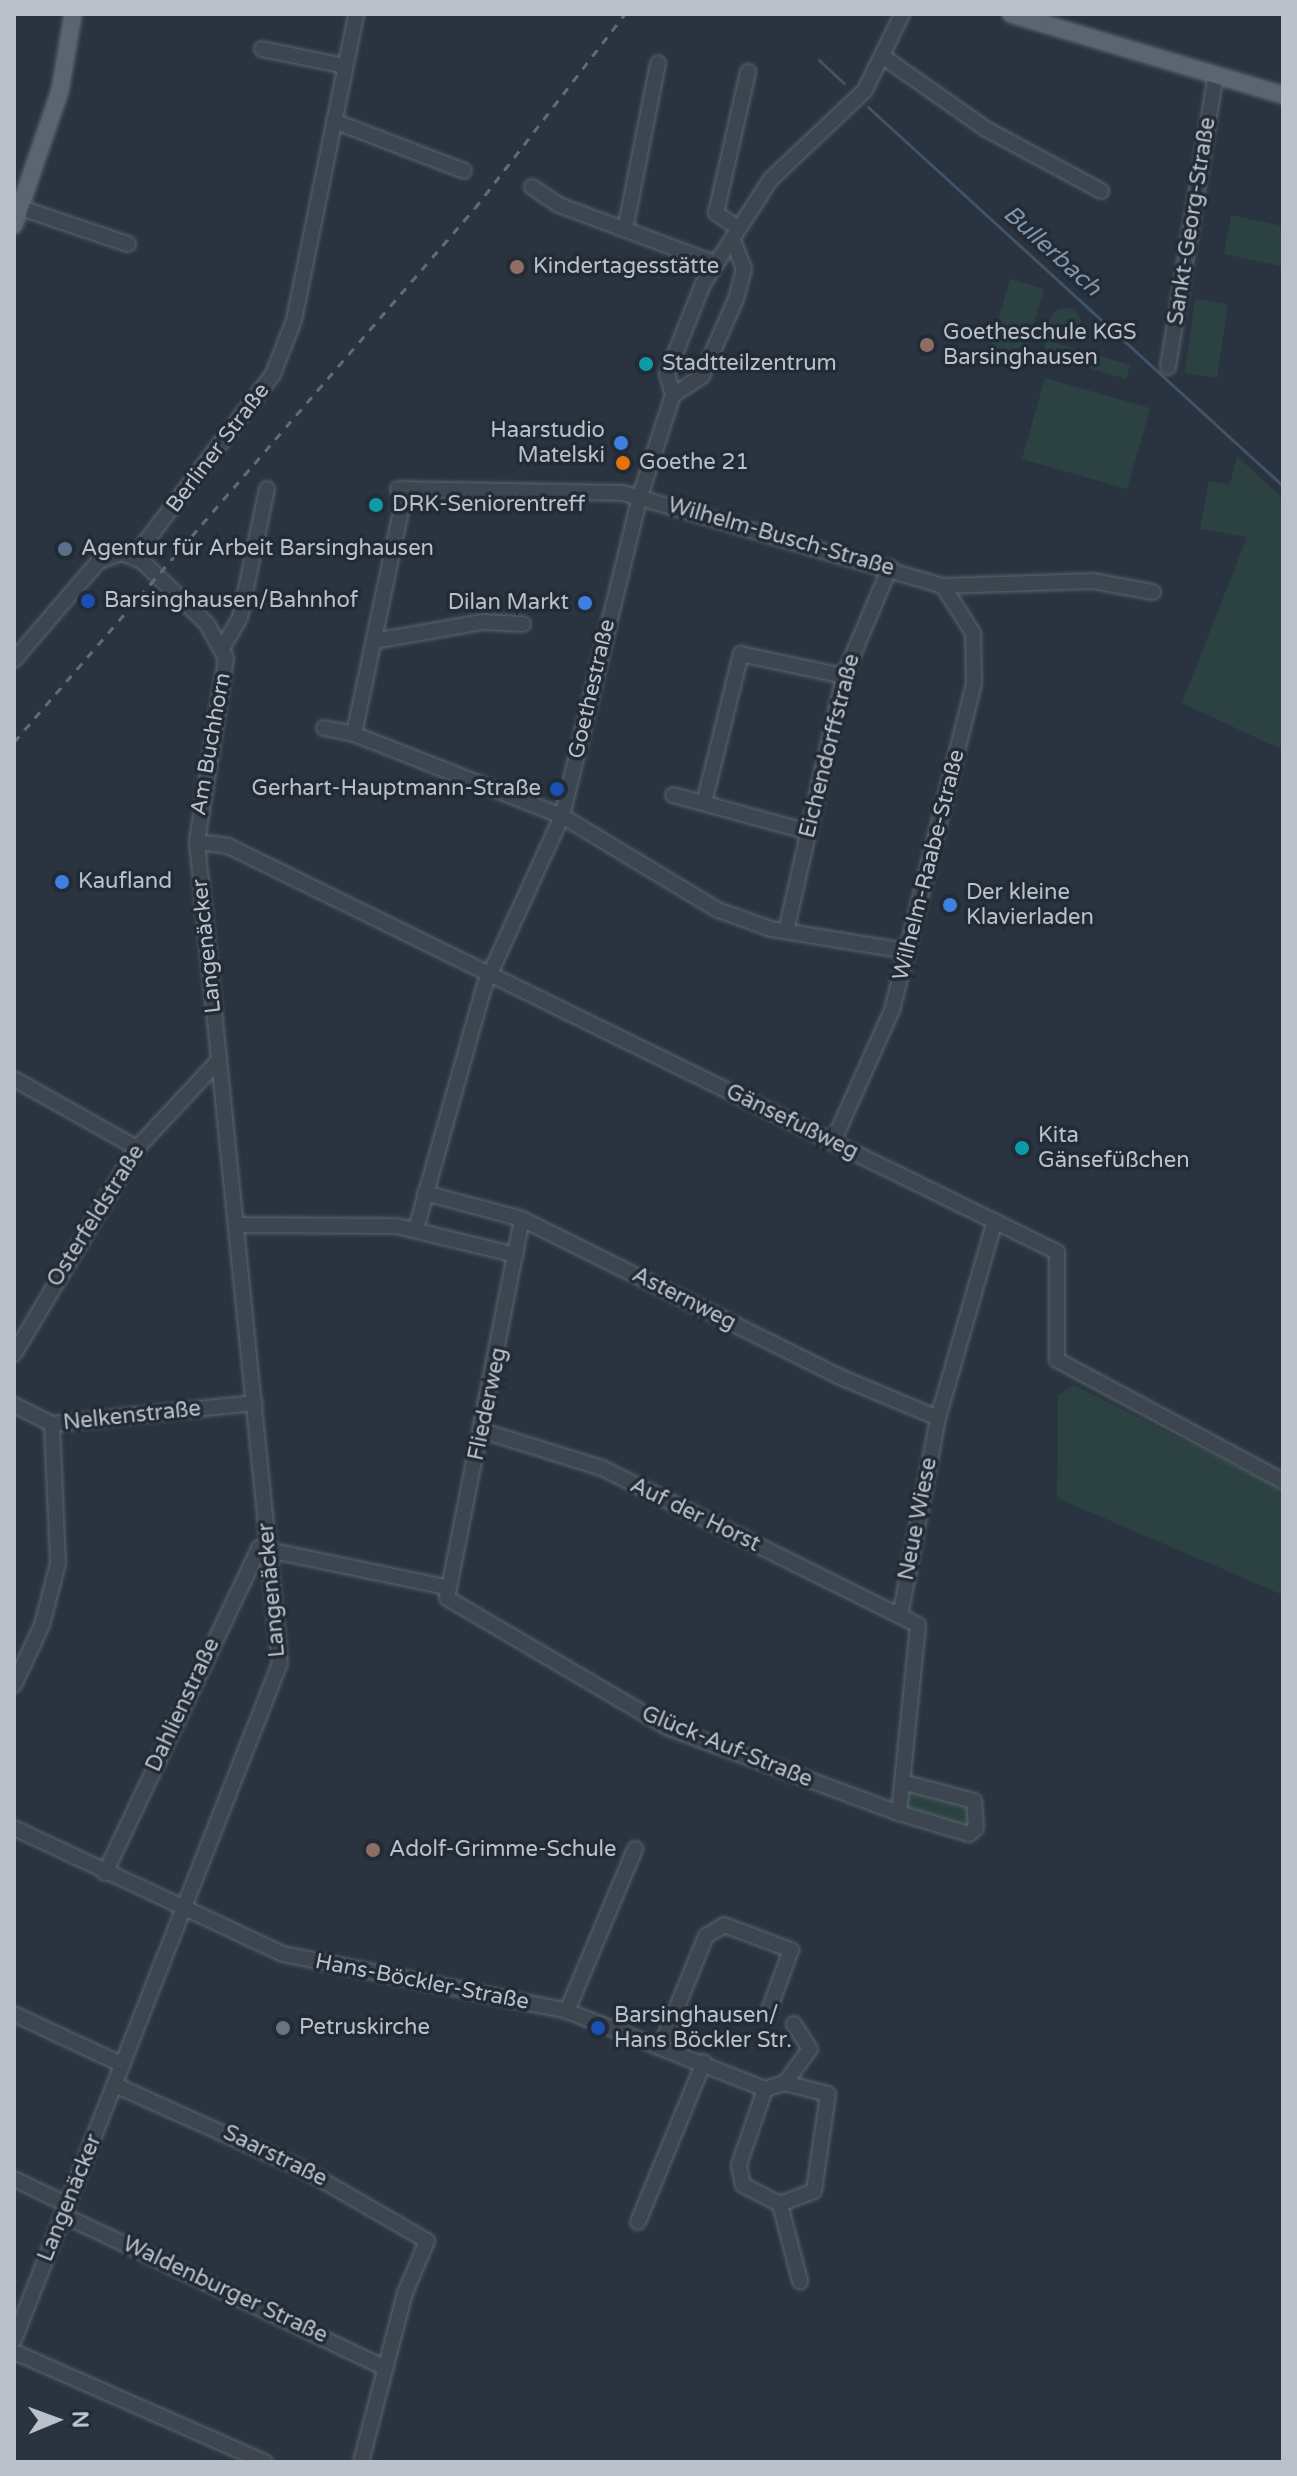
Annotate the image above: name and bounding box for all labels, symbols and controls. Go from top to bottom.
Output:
street label: Sankt-Georg-Straße [1163,115,1221,327]
water label: Bullerbach [997,200,1107,302]
place label: Kindertagesstätte [533,254,719,280]
marker: Kindertagesstätte [508,258,526,276]
place label: Goetheschule KGS Barsinghausen [943,319,1137,370]
marker: Goetheschule KGS Barsinghausen [918,336,936,354]
place label: Stadtteilzentrum [662,351,837,377]
marker: Stadtteilzentrum [637,355,655,373]
street label: Berliner Straße [161,378,275,518]
place label: Haarstudio Matelski [490,417,605,468]
marker: Haarstudio Matelski [612,434,630,452]
place label: Goethe 21 [639,450,749,476]
marker: Goethe 21 [614,454,632,472]
place label: DRK-Seniorentreff [392,492,585,518]
street label: Wilhelm-Busch-Straße [665,492,897,582]
marker: DRK-Seniorentreff [367,496,385,514]
place label: Agentur für Arbeit Barsinghausen [81,536,434,562]
marker: Agentur für Arbeit Barsinghausen [56,540,74,558]
place label: Barsinghausen/Bahnhof [104,588,358,614]
place label: Dilan Markt [448,590,569,616]
marker: Barsinghausen/Bahnhof [79,592,97,610]
marker: Dilan Markt [576,594,594,612]
street label: Goethestraße [563,617,621,761]
street label: Eichendorffstraße [794,651,866,841]
street label: Am Buchhorn [185,671,237,817]
street label: Wilhelm-Raabe-Straße [888,747,970,983]
place label: Gerhart-Hauptmann-Straße [251,776,541,802]
marker: Gerhart-Hauptmann-Straße [548,780,566,798]
place label: Kaufland [78,869,172,895]
marker: Kaufland [53,873,71,891]
street label: Langenäcker [187,878,227,1014]
place label: Der kleine Klavierladen [966,879,1094,930]
marker: Der kleine Klavierladen [941,896,959,914]
street label: Gänsefußweg [721,1079,863,1165]
place label: Kita Gänsefüßchen [1038,1122,1190,1174]
marker: Kita Gänsefüßchen [1013,1139,1031,1157]
street label: Osterfeldstraße [42,1140,150,1292]
street label: Asternweg [628,1262,740,1336]
street label: Fliederweg [463,1345,513,1463]
street label: Nelkenstraße [62,1396,202,1436]
street label: Neue Wiese [893,1455,943,1583]
street label: Auf der Horst [626,1472,764,1558]
street label: Langenäcker [253,1522,291,1658]
street label: Dahlienstraße [141,1634,225,1776]
street label: Glück-Auf-Straße [638,1701,816,1793]
place label: Adolf-Grimme-Schule [389,1837,616,1863]
marker: Adolf-Grimme-Schule [364,1841,382,1859]
street label: Hans-Böckler-Straße [313,1948,531,2016]
place label: Barsinghausen/ Hans Böckler Str. [614,2002,792,2054]
place label: Petruskirche [299,2015,430,2041]
marker: Petruskirche [274,2019,292,2037]
marker: Barsinghausen/ Hans Böckler Str. [589,2019,607,2037]
street label: Saarstraße [219,2120,331,2192]
street label: Langenäcker [32,2131,108,2265]
street label: Waldenburger Straße [118,2231,332,2349]
north arrow [16,2380,96,2460]
text: N [67,2411,93,2429]

